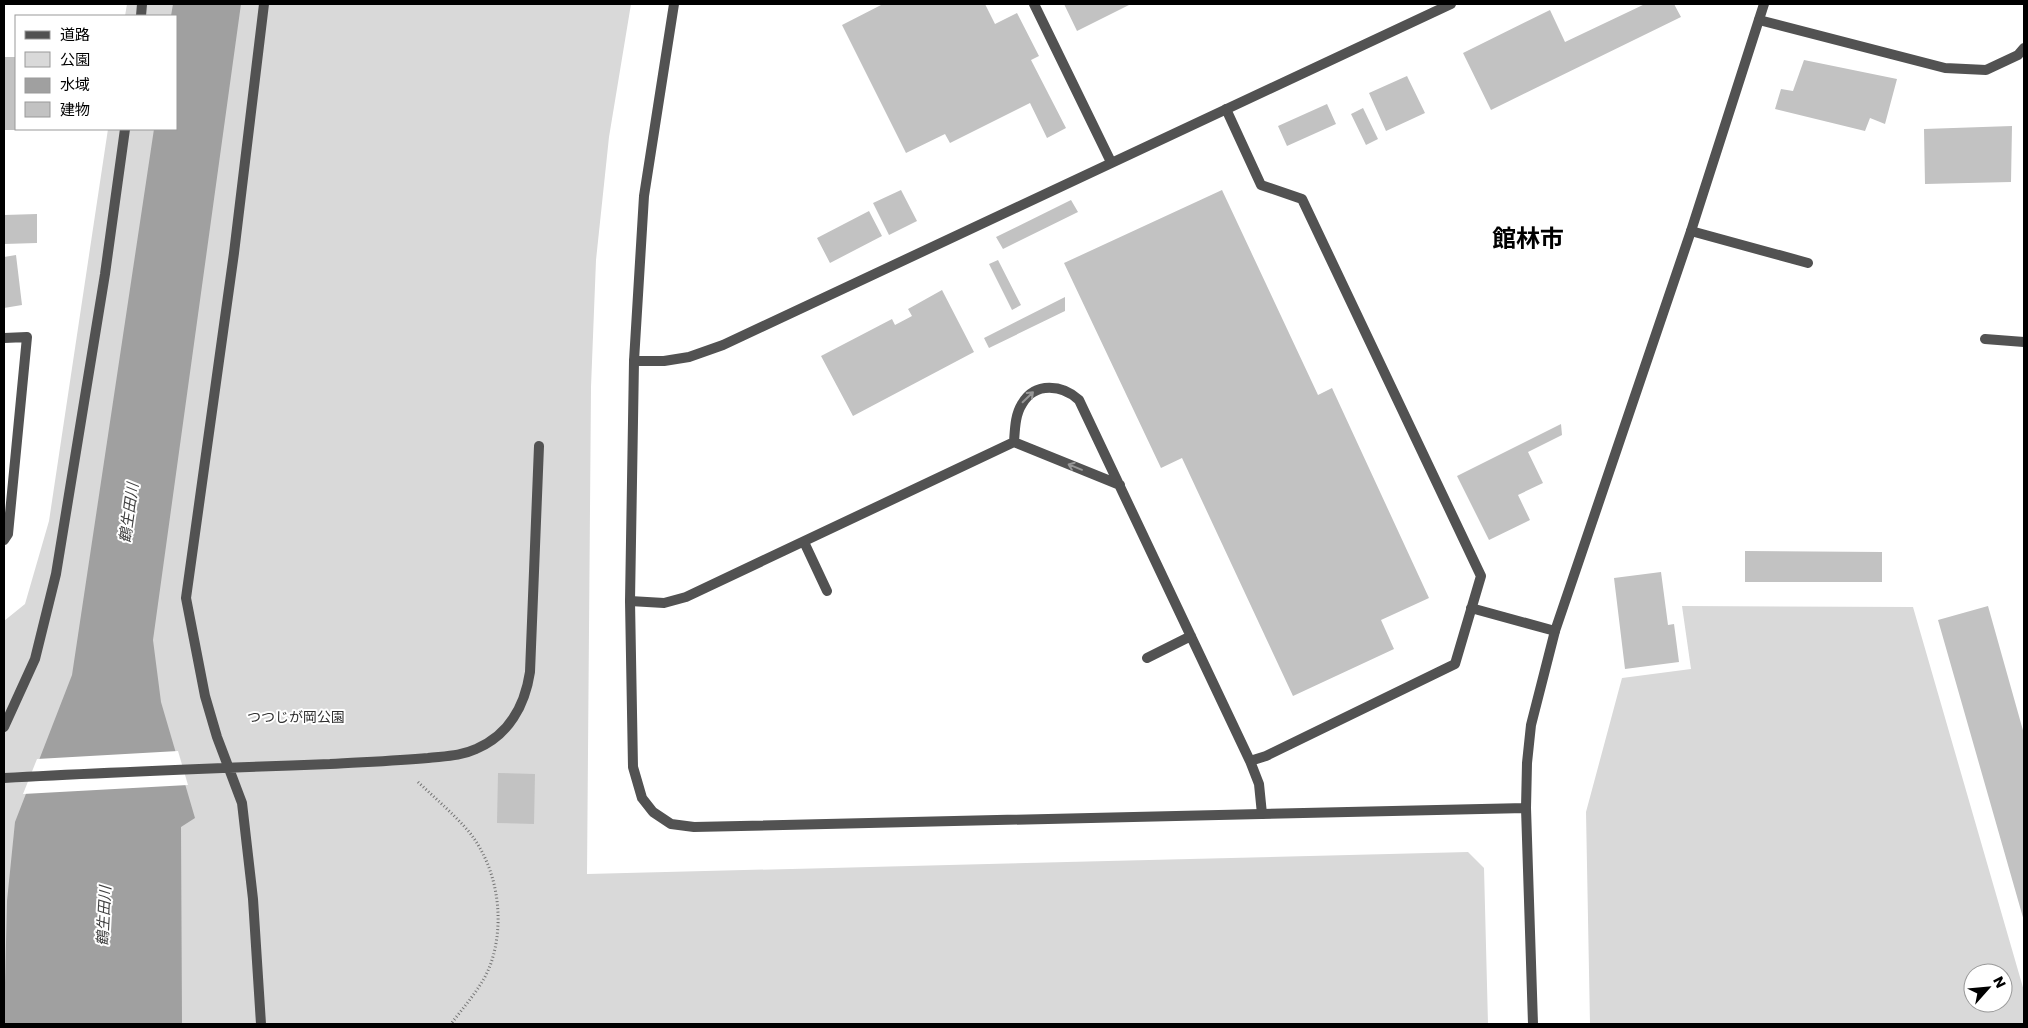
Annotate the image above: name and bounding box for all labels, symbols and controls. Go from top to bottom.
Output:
legend [15,15,178,130]
text: 道路 [60,24,90,45]
text: 公園 [60,49,90,70]
text: 水域 [60,74,90,95]
text: 建物 [60,99,90,120]
district label: 館林市 [1492,222,1564,255]
one-way arrow [1022,391,1035,403]
one-way arrow [1068,462,1083,471]
water label: 鶴生田川 [114,480,143,544]
park label: つつじが岡公園 [247,707,345,727]
water label: 鶴生田川 [91,883,116,946]
north arrow [1963,963,2013,1013]
text: N [1988,973,2011,991]

